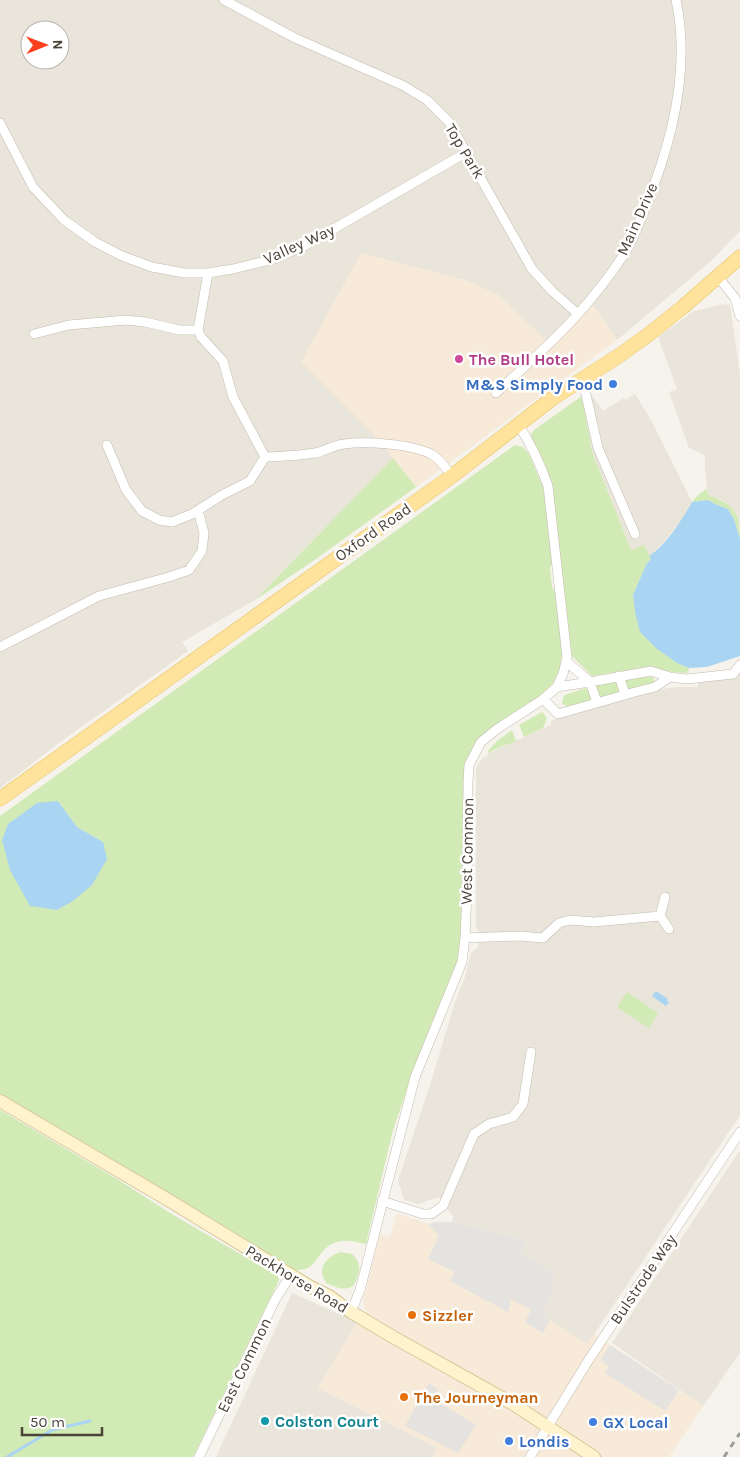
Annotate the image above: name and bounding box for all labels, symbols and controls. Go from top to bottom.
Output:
north arrow [20,20,70,70]
text: N [49,40,66,50]
street label: Top Park [441,120,489,182]
street label: Main Drive [612,180,662,258]
street label: Valley Way [261,220,338,268]
place label: The Bull Hotel [469,350,574,369]
marker: The Bull Hotel [453,353,465,365]
place label: M&S Simply Food [466,375,603,394]
marker: M&S Simply Food [607,378,619,390]
street label: Oxford Road [331,499,415,565]
street label: West Common [457,797,477,905]
street label: Bulstrode Way [606,1230,680,1328]
street label: Packhorse Road [242,1241,352,1317]
place label: Sizzler [422,1306,474,1325]
marker: Sizzler [406,1309,418,1321]
street label: East Common [213,1315,275,1415]
place label: The Journeyman [414,1388,538,1407]
marker: The Journeyman [398,1391,410,1403]
scale bar [22,1404,102,1436]
place label: Colston Court [275,1412,379,1431]
text: 50 m [30,1413,65,1431]
place label: GX Local [603,1413,668,1432]
marker: Colston Court [259,1415,271,1427]
marker: GX Local [587,1416,599,1428]
place label: Londis [519,1432,569,1451]
marker: Londis [503,1435,515,1447]

